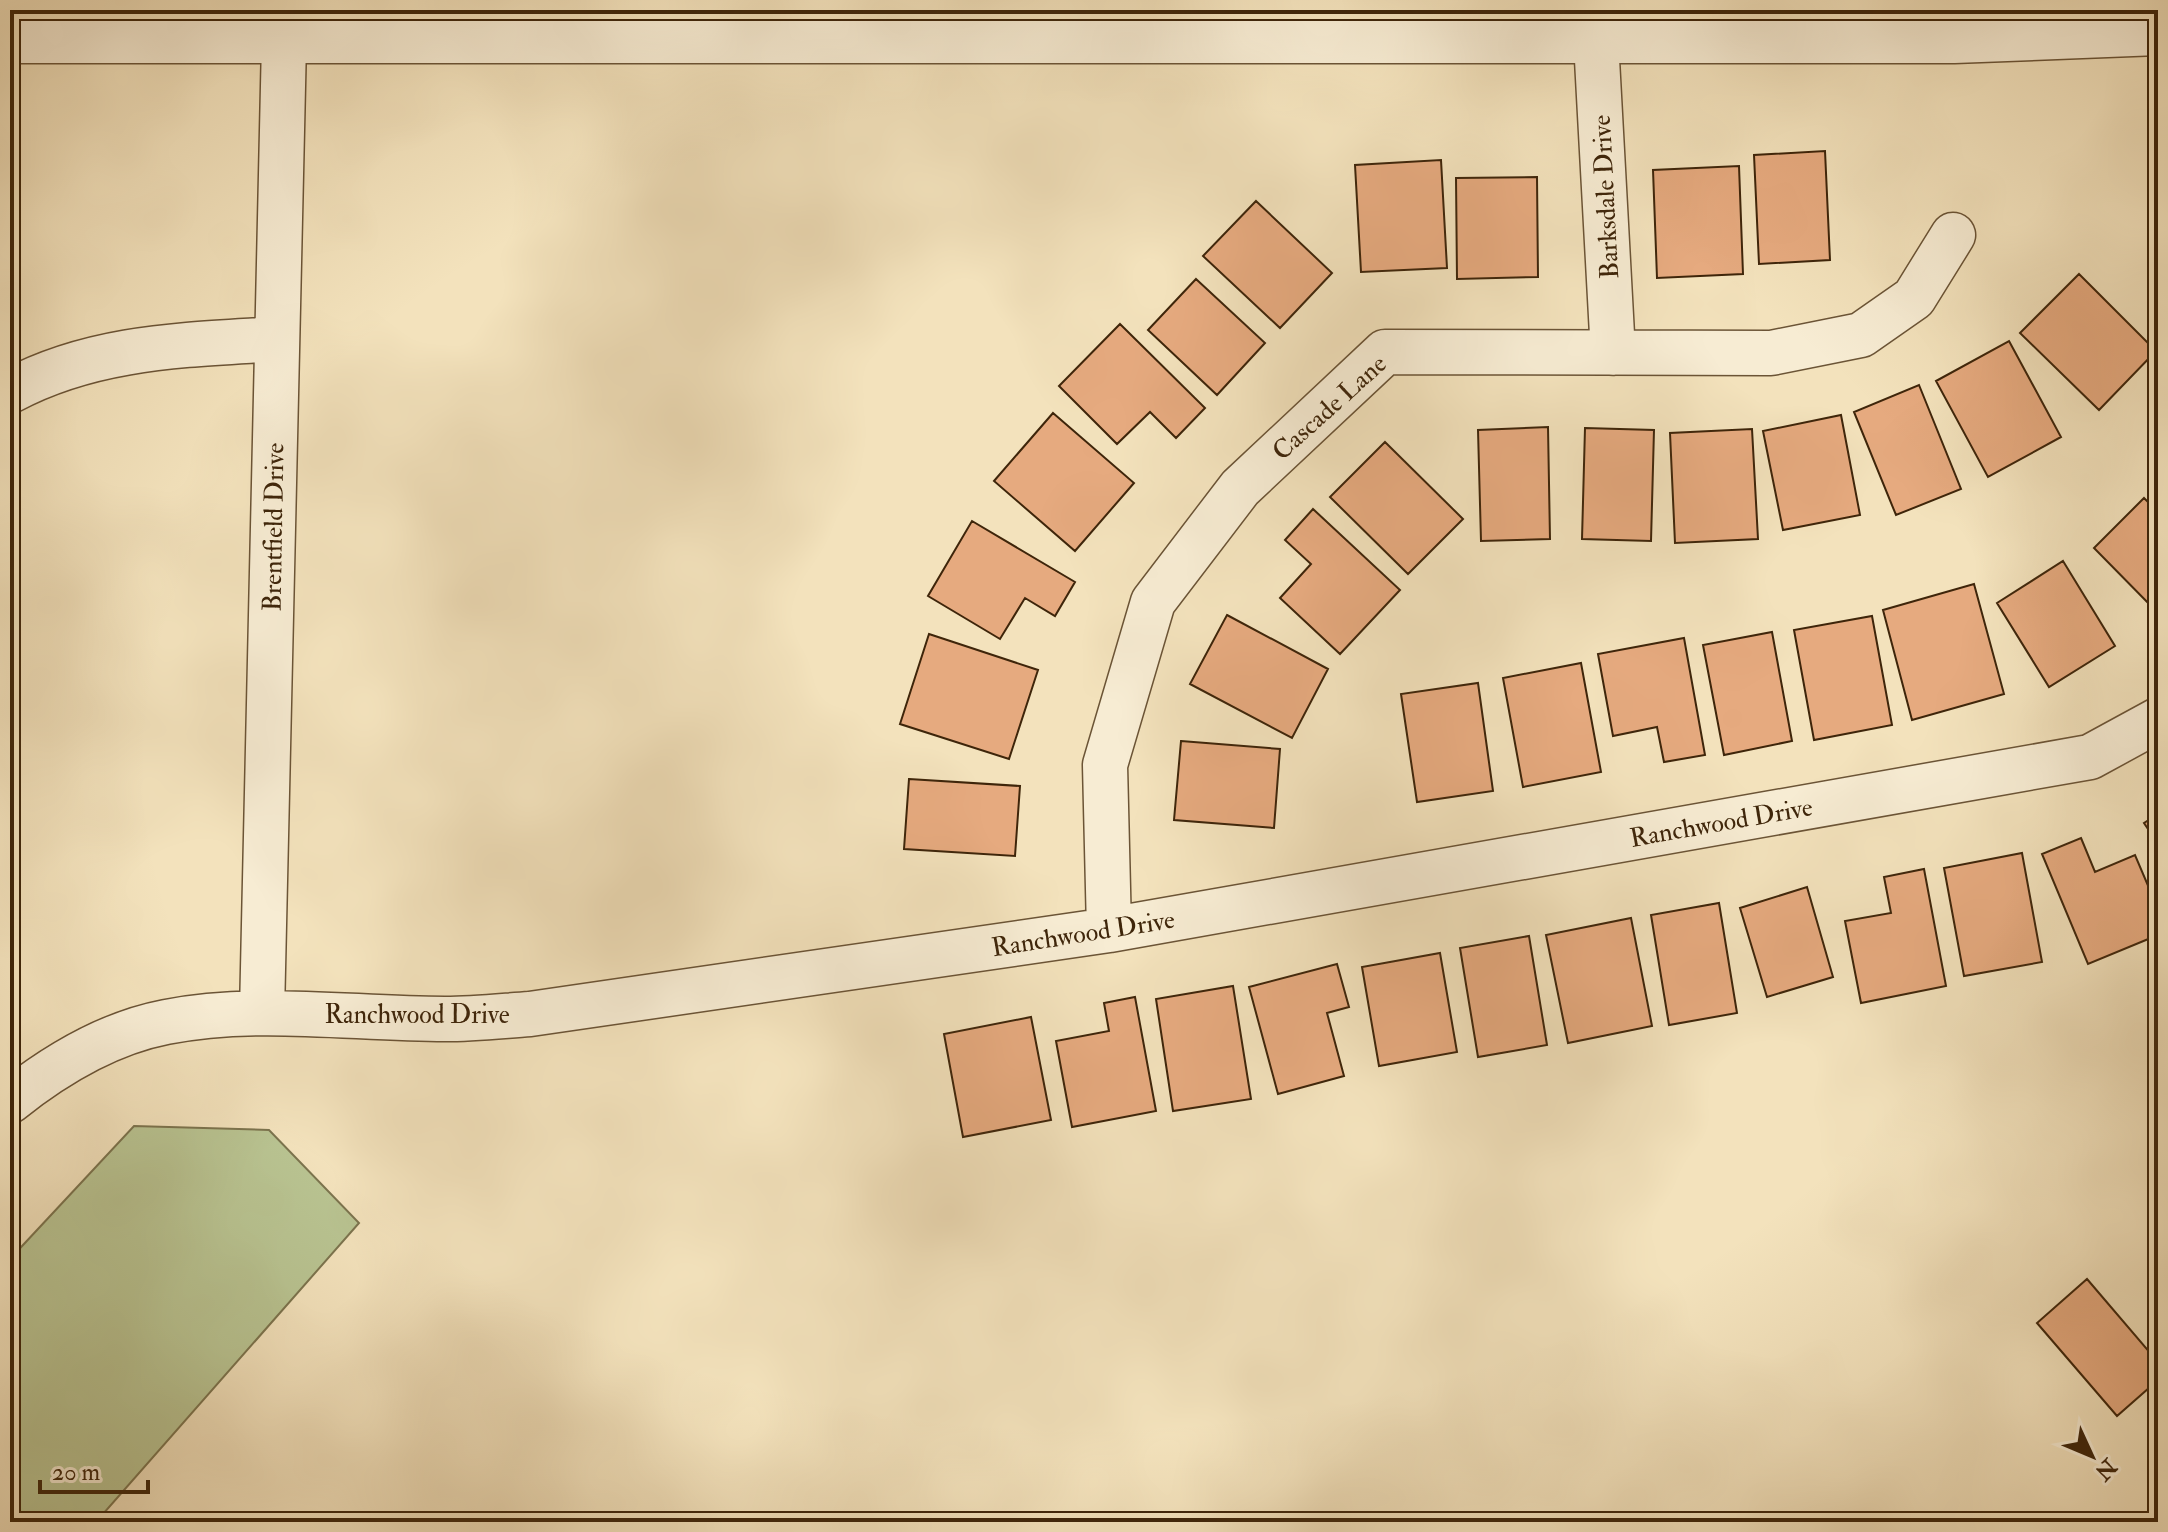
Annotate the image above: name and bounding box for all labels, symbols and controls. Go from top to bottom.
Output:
street label: Barksdale Drive [1586,114,1626,280]
street label: Cascade Lane [1266,348,1393,467]
street label: Brentfield Drive [257,442,291,612]
street label: Ranchwood Drive [1627,791,1815,855]
street label: Ranchwood Drive [989,904,1177,964]
street label: Ranchwood Drive [324,999,510,1031]
north arrow [2052,1416,2132,1496]
scale bar [40,1444,148,1494]
text: N [2089,1452,2123,1486]
text: 20 m [52,1457,101,1488]

